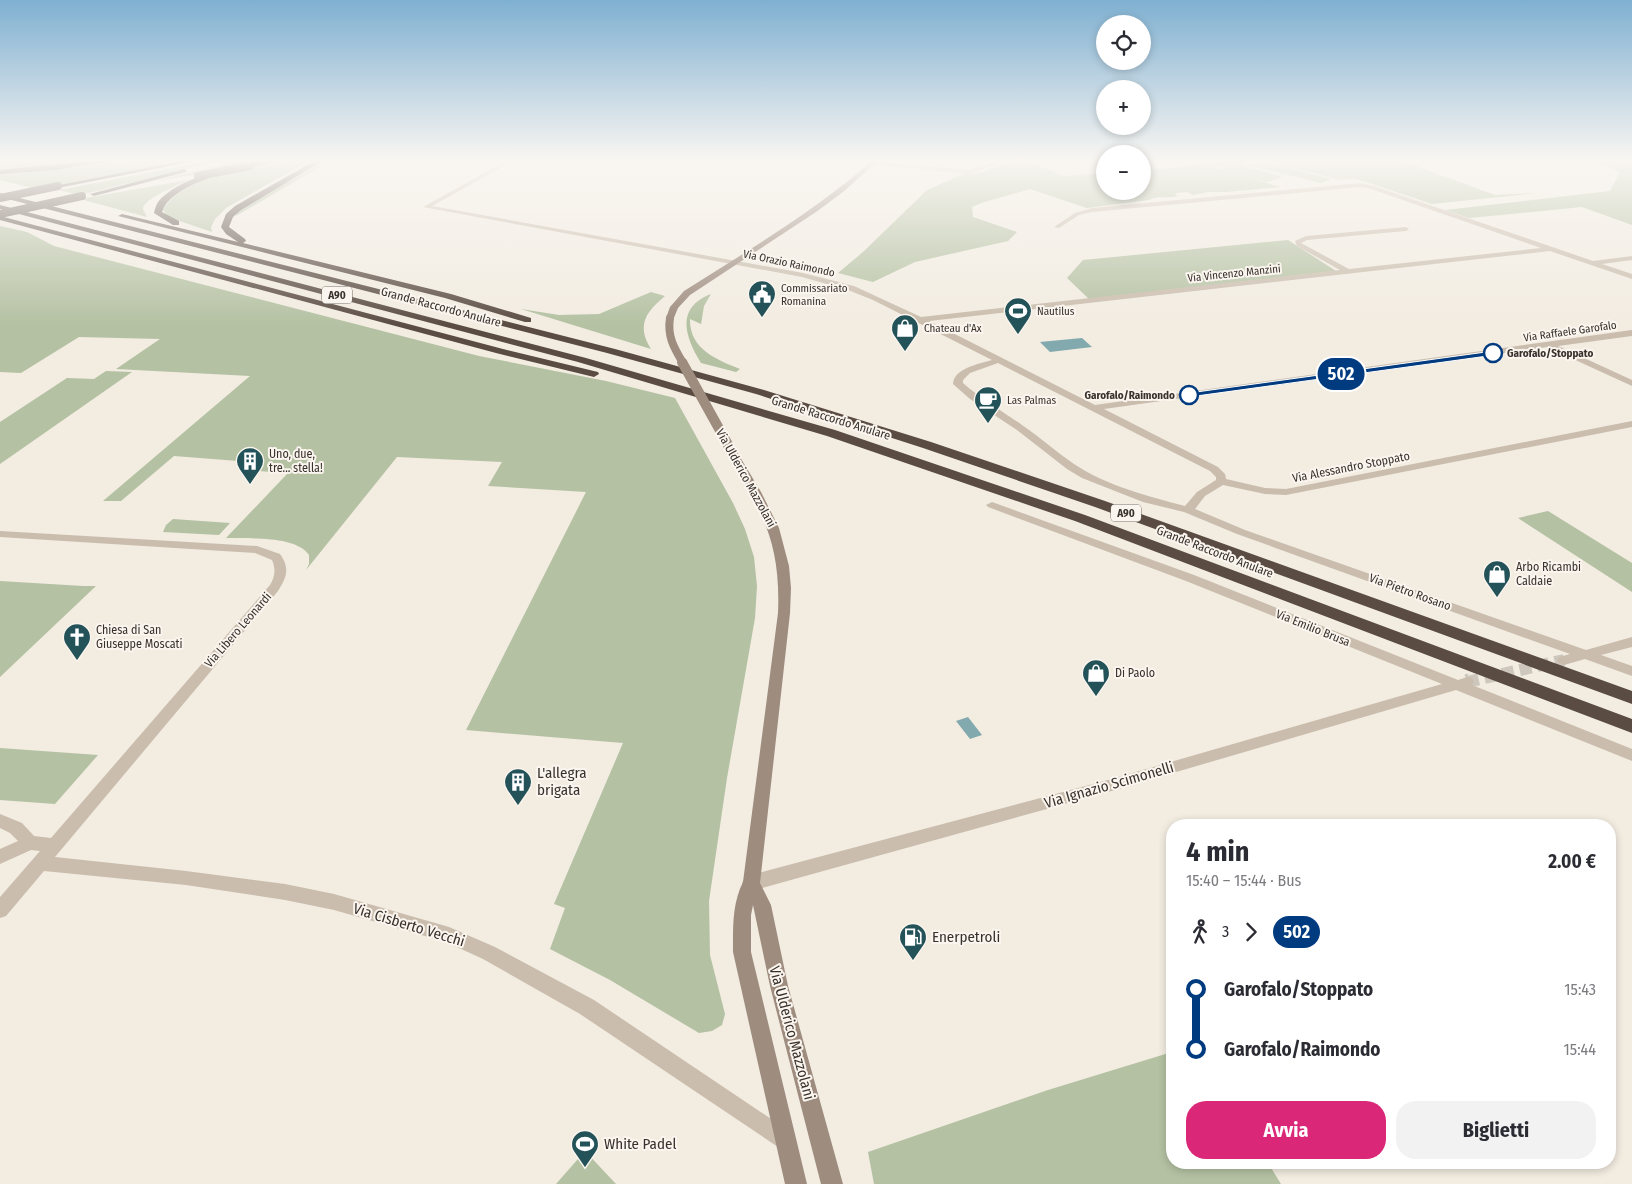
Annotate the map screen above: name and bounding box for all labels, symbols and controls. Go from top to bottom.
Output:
map controls [1096,15,1151,200]
button: locate [1096,15,1151,70]
button: + [1096,80,1151,135]
button: − [1096,145,1151,200]
street label: Via Orazio Raimondo [742,247,836,280]
street label: Via Vincenzo Manzini [1187,262,1281,285]
public building icon: Commissariato Romanina [747,279,777,318]
place label: Commissariato Romanina [781,282,848,308]
street label: Grande Raccordo Anulare [379,284,503,330]
road number: A90 [322,286,352,304]
sports icon: Nautilus [1003,296,1033,335]
place label: Nautilus [1037,305,1075,318]
shop icon: Chateau d'Ax [890,313,920,352]
street label: Via Raffaele Garofalo [1523,318,1618,344]
place label: Chateau d'Ax [924,322,982,335]
marker: Garofalo/Stoppato [1483,343,1503,363]
place label: Garofalo/Stoppato [1507,347,1594,360]
line badge: 502 [1312,358,1370,390]
text: 502 [1328,363,1354,385]
cafe icon: Las Palmas [973,385,1003,424]
marker: Garofalo/Raimondo [1179,385,1199,405]
place label: Garofalo/Raimondo [1084,389,1175,402]
street label: Grande Raccordo Anulare [770,393,892,443]
place label: Las Palmas [1007,394,1057,407]
street label: Via Ulderico Mazzolani [713,426,779,530]
building icon: Uno, due, tre... stella! [235,446,265,485]
place label: Uno, due, tre... stella! [269,447,323,475]
street label: Via Alessandro Stoppato [1291,449,1411,485]
road number: A90 [1111,504,1141,522]
street label: Grande Raccordo Anulare [1155,523,1275,581]
shop icon: Arbo Ricambi Caldaie [1482,559,1512,598]
place label: Arbo Ricambi Caldaie [1516,560,1581,588]
street label: Via Pietro Rosano [1367,571,1453,613]
street label: Via Libero Leonardi [202,590,274,670]
street label: Via Emilio Brusa [1274,607,1352,649]
church icon: Chiesa di San Giuseppe Moscati [62,622,92,661]
place label: Chiesa di San Giuseppe Moscati [96,623,183,651]
shop icon: Di Paolo [1081,658,1111,697]
place label: Di Paolo [1115,666,1155,680]
street label: Via Ignazio Scimonelli [1042,758,1176,812]
place label: L'allegra brigata [537,764,587,799]
building icon: L'allegra brigata [503,767,533,806]
text: 4 min [1186,835,1250,868]
text: 2.00 € [1548,850,1596,873]
text: 15:40 – 15:44 · Bus [1186,871,1301,890]
street label: Via Cisberto Vecchi [351,899,467,951]
icon: walk [1186,918,1214,946]
icon: forward [1237,918,1265,946]
text: 502 [1283,921,1310,943]
fuel station icon: Enerpetroli [898,922,928,961]
text: 3 [1222,922,1229,941]
place label: Enerpetroli [932,928,1000,946]
street label: Via Ulderico Mazzolani [766,964,818,1102]
text: Garofalo/Stoppato [1224,978,1373,1001]
text: 15:43 [1564,980,1596,999]
text: Garofalo/Raimondo [1224,1038,1380,1061]
text: 15:44 [1564,1040,1596,1059]
button: Avvia [1186,1101,1386,1159]
button: Biglietti [1396,1101,1596,1159]
sports icon: White Padel [570,1129,600,1168]
place label: White Padel [604,1135,676,1153]

